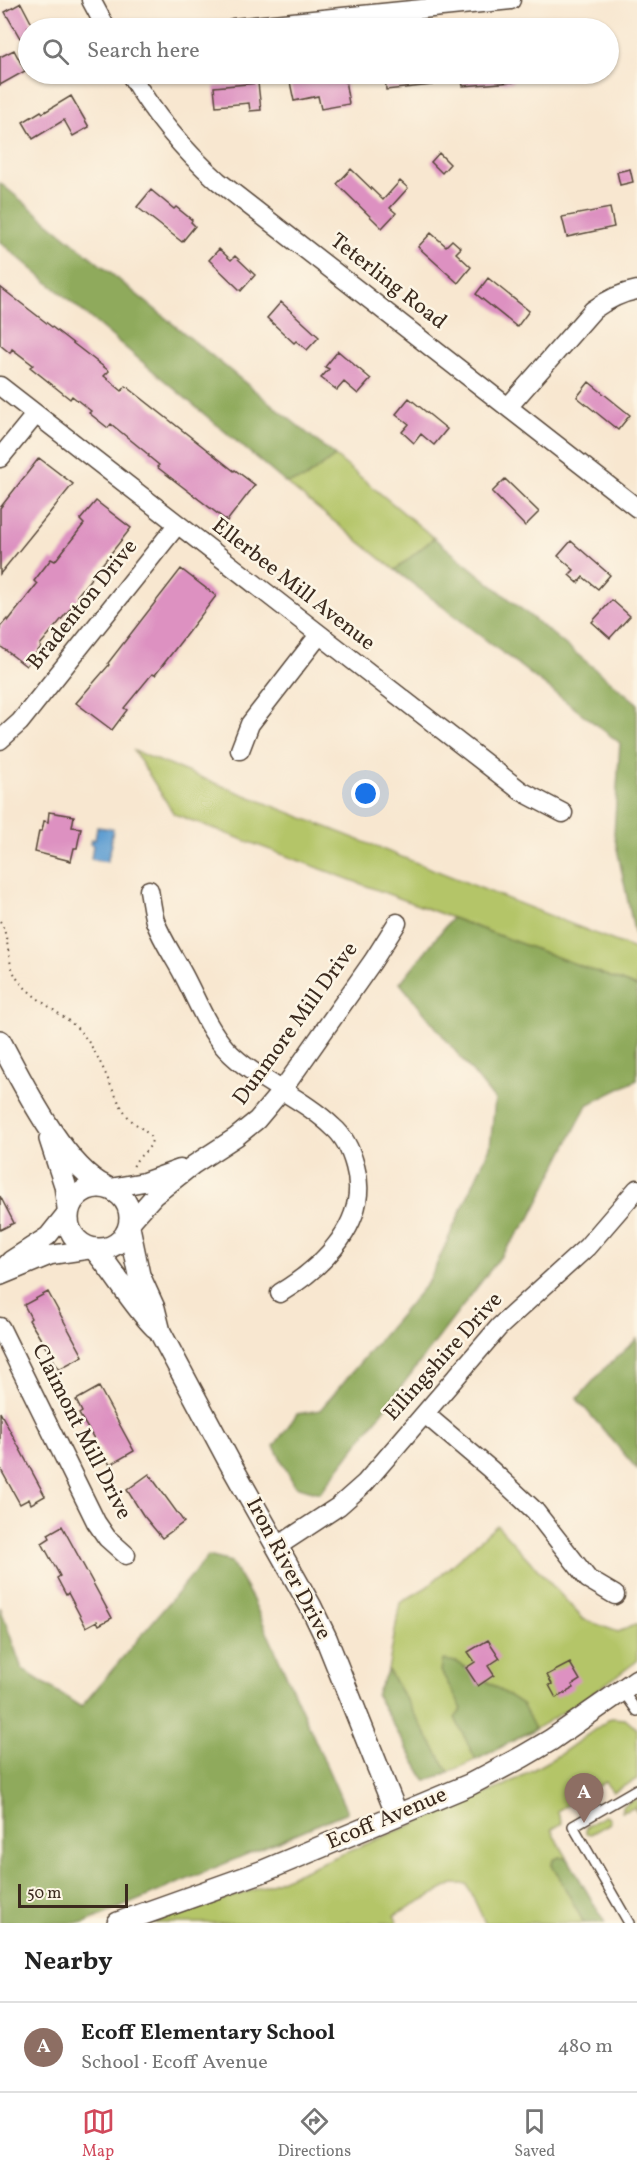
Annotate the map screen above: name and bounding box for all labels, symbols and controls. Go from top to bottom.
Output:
search box [18,18,619,84]
icon: search [39,35,72,68]
text: Search here [87,36,200,67]
street label: Teterling Road [323,227,453,337]
street label: Ellerbee Mill Avenue [205,511,381,659]
street label: Bradenton Drive [21,533,145,677]
your location [351,779,380,808]
street label: Dunmore Mill Drive [226,936,366,1112]
street label: Ellingshire Drive [378,1286,510,1428]
street label: Claimont Mill Drive [23,1339,139,1525]
street label: Iron River Drive [237,1492,339,1646]
pin: A [564,1774,604,1823]
street label: Ecoff Avenue [322,1780,452,1858]
scale bar [18,1881,128,1908]
text: 50 m [27,1883,61,1905]
text: Nearby [24,1944,113,1980]
text: Ecoff Elementary School [81,2018,335,2049]
text: A [36,2033,51,2061]
text: 480 m [558,2033,613,2061]
text: School · Ecoff Avenue [81,2049,268,2077]
tab: Map [82,2105,115,2163]
tab: Directions [278,2105,351,2163]
tab: Saved [514,2105,555,2163]

